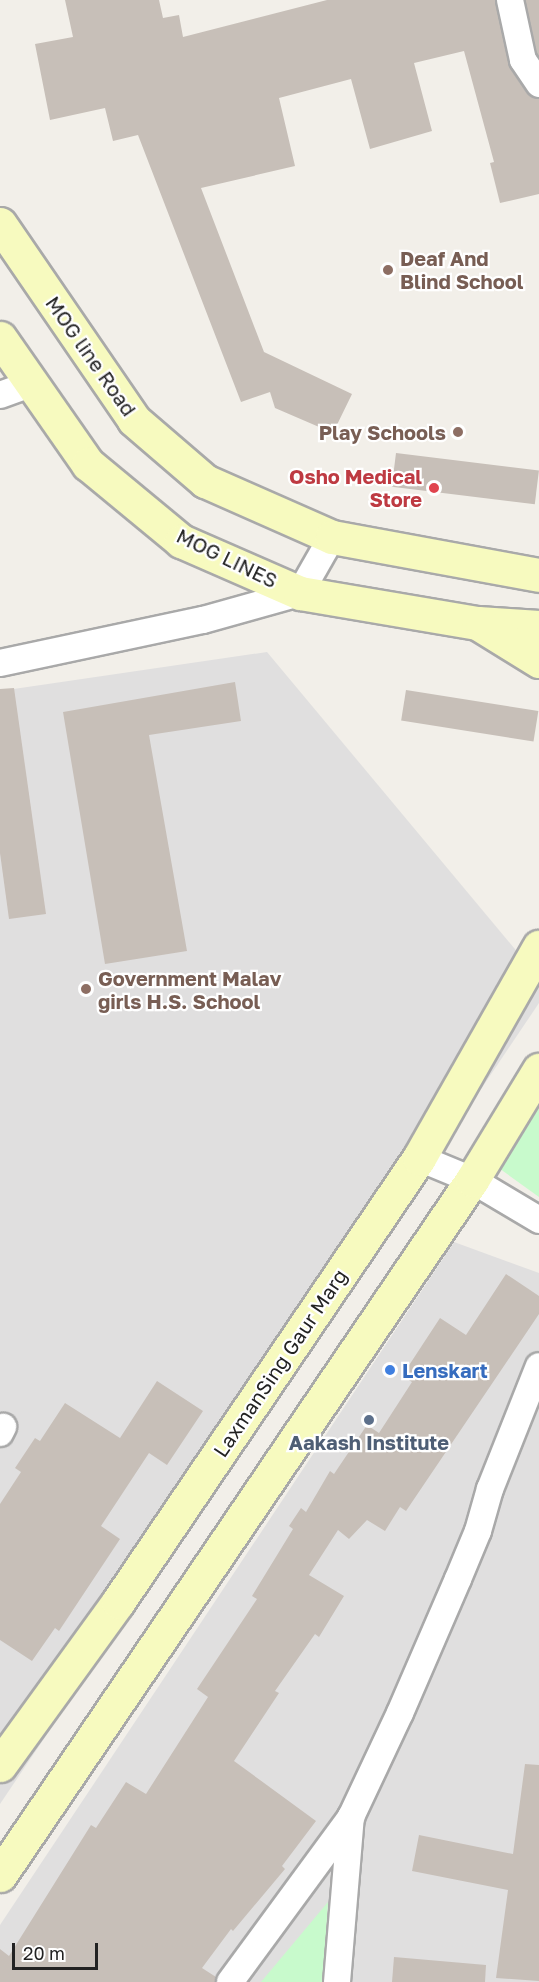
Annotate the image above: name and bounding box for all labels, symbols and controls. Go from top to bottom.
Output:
place label: Deaf And Blind School [400,246,523,293]
marker: Deaf And Blind School [381,263,395,277]
street label: MOG line Road [41,291,141,421]
place label: Play Schools [319,420,446,444]
marker: Play Schools [451,425,465,439]
place label: Osho Medical Store [289,464,422,511]
marker: Osho Medical Store [427,481,441,495]
street label: MOG LINES [173,523,281,593]
place label: Government Malav girls H.S. School [98,966,281,1013]
marker: Government Malav girls H.S. School [79,982,93,996]
street label: LaxmanSing Gaur Marg [208,1264,352,1462]
place label: Lenskart [402,1358,488,1382]
marker: Lenskart [383,1363,397,1377]
marker: Aakash Institute [362,1413,376,1427]
place label: Aakash Institute [289,1430,449,1454]
scale bar [15,1931,100,1969]
text: 20 m [23,1942,65,1964]

